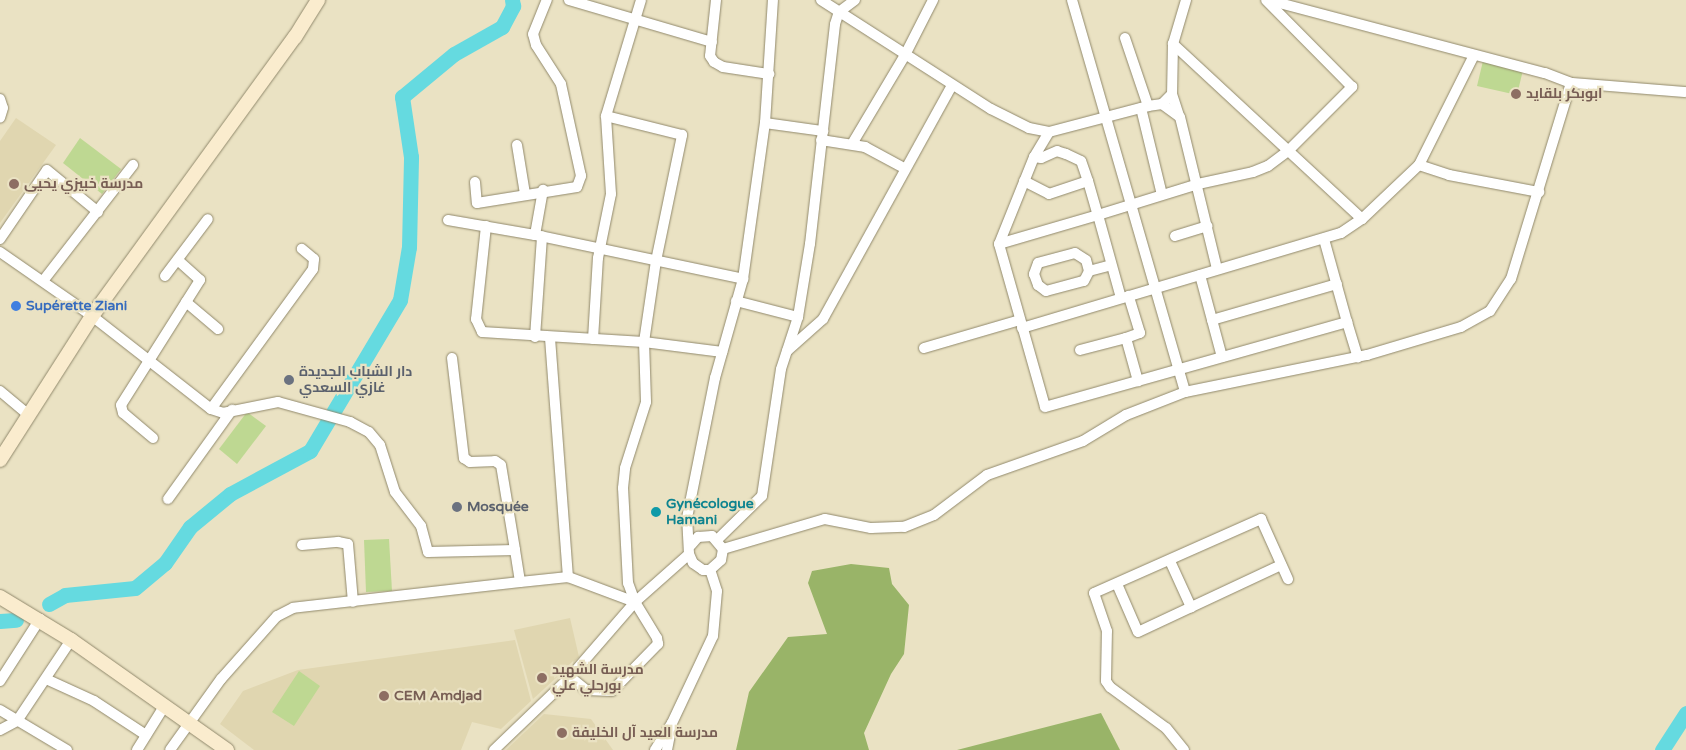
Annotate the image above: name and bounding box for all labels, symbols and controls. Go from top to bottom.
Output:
place label: ابوبكر بلقايد [1526,86,1602,102]
marker: ابوبكر بلقايد [1510,88,1522,100]
place label: مدرسة خبيزي يحيى [24,176,143,192]
marker: مدرسة خبيزي يحيى [8,178,20,190]
place label: Supérette Ziani [26,298,127,314]
marker: Supérette Ziani [10,300,22,312]
place label: دار الشباب الجديدة غازي السعدي [299,364,412,397]
marker: دار الشباب الجديدة غازي السعدي [283,374,295,386]
place label: Gynécologue Hamani [666,496,754,528]
place label: Mosquée [467,499,529,515]
marker: Mosquée [451,501,463,513]
marker: Gynécologue Hamani [650,506,662,518]
place label: مدرسة الشهيد بورحلي علي [552,662,644,694]
marker: مدرسة الشهيد بورحلي علي [536,672,548,684]
place label: CEM Amdjad [394,688,482,704]
marker: CEM Amdjad [378,690,390,702]
place label: مدرسة العيد آل الخليفة [572,725,718,741]
marker: مدرسة العيد آل الخليفة [556,727,568,739]

